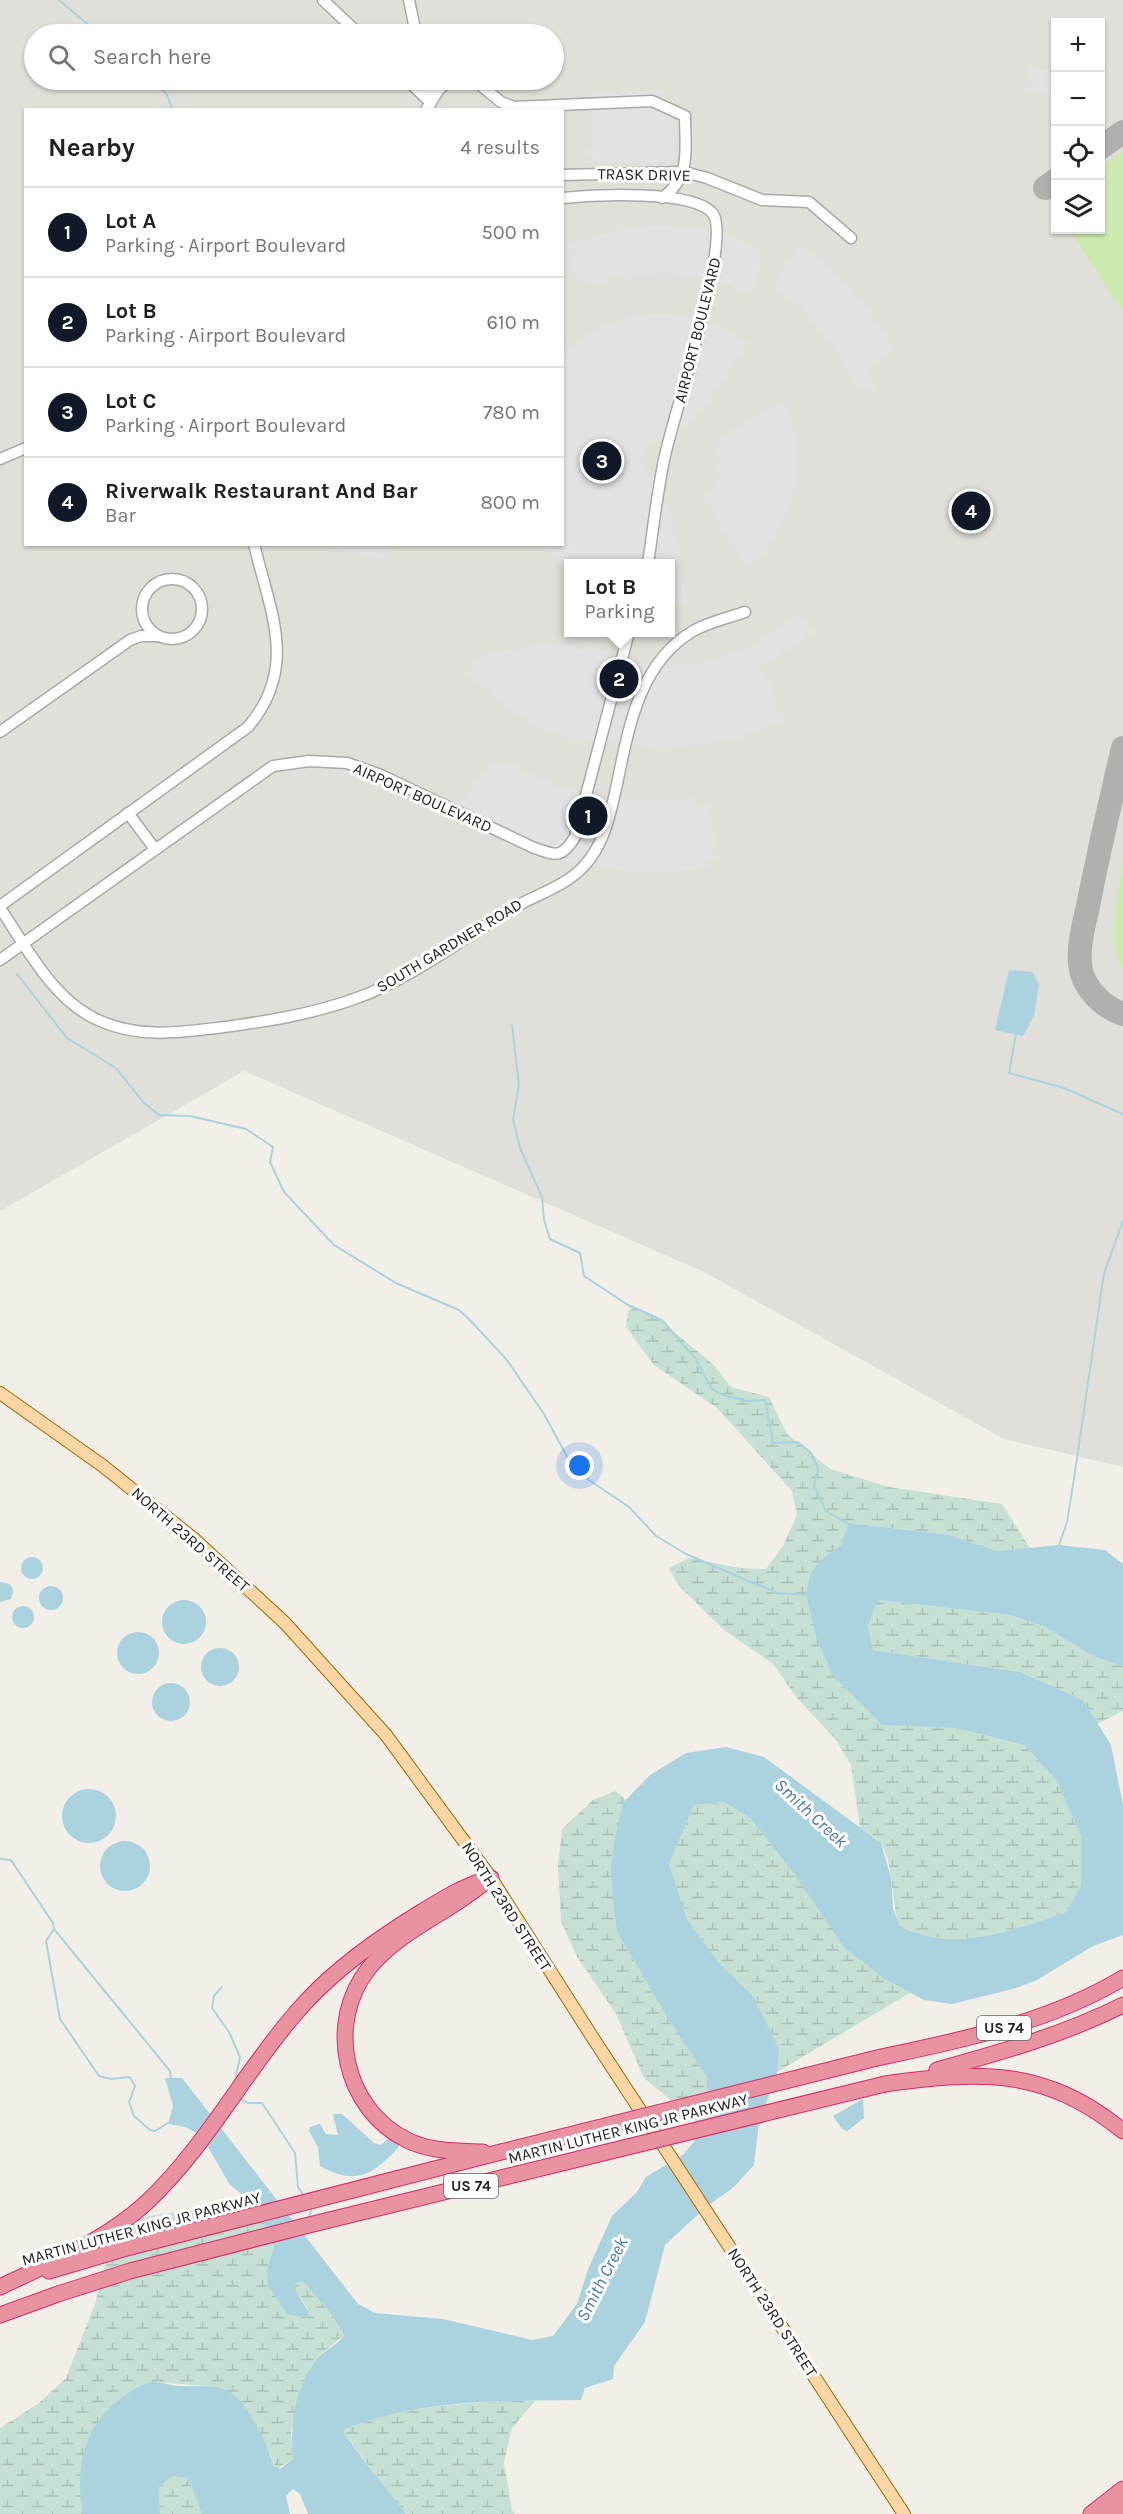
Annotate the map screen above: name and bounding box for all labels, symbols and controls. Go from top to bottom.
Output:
map controls [1051,18,1105,234]
button: + [1051,18,1105,72]
search box [24,24,564,90]
icon: search [45,41,78,74]
text: Search here [93,44,211,70]
button: − [1051,72,1105,126]
button: locate [1051,126,1105,180]
text: Nearby [48,132,135,163]
text: 4 results [460,136,540,159]
street label: TRASK DRIVE [597,164,691,185]
button: layers [1051,180,1105,234]
text: Lot A [105,208,156,234]
text: 1 [64,221,71,244]
text: 500 m [482,221,540,244]
text: Parking · Airport Boulevard [105,234,346,257]
street label: AIRPORT BOULEVARD [670,255,725,405]
text: Lot B [105,298,157,324]
text: 2 [61,311,74,334]
text: 610 m [487,311,540,334]
text: Parking · Airport Boulevard [105,324,346,347]
text: Lot C [105,388,157,414]
text: 3 [61,401,74,424]
text: 780 m [483,401,540,424]
text: Parking · Airport Boulevard [105,414,346,437]
pin: 3 [582,438,622,484]
text: Riverwalk Restaurant And Bar [105,478,417,504]
pin: 4 [952,488,990,534]
text: 4 [62,491,73,514]
text: 800 m [481,491,540,514]
text: Bar [105,504,136,527]
popup [564,559,675,637]
text: Lot B [585,574,636,600]
text: Parking [585,600,654,623]
pin: 2 [600,656,638,702]
street label: AIRPORT BOULEVARD [351,758,495,837]
pin: 1 [568,794,608,838]
street label: SOUTH GARDNER ROAD [373,894,525,996]
your location [565,1451,594,1480]
street label: NORTH 23RD STREET [128,1483,253,1596]
water label: Smith Creek [770,1774,853,1853]
street label: NORTH 23RD STREET [458,1838,555,1974]
road number: US 74 [977,2016,1031,2040]
street label: MARTIN LUTHER KING JR PARKWAY [506,2089,750,2168]
road number: US 74 [444,2174,498,2198]
street label: MARTIN LUTHER KING JR PARKWAY [20,2187,263,2270]
water label: Smith Creek [571,2233,633,2325]
street label: NORTH 23RD STREET [724,2244,821,2380]

